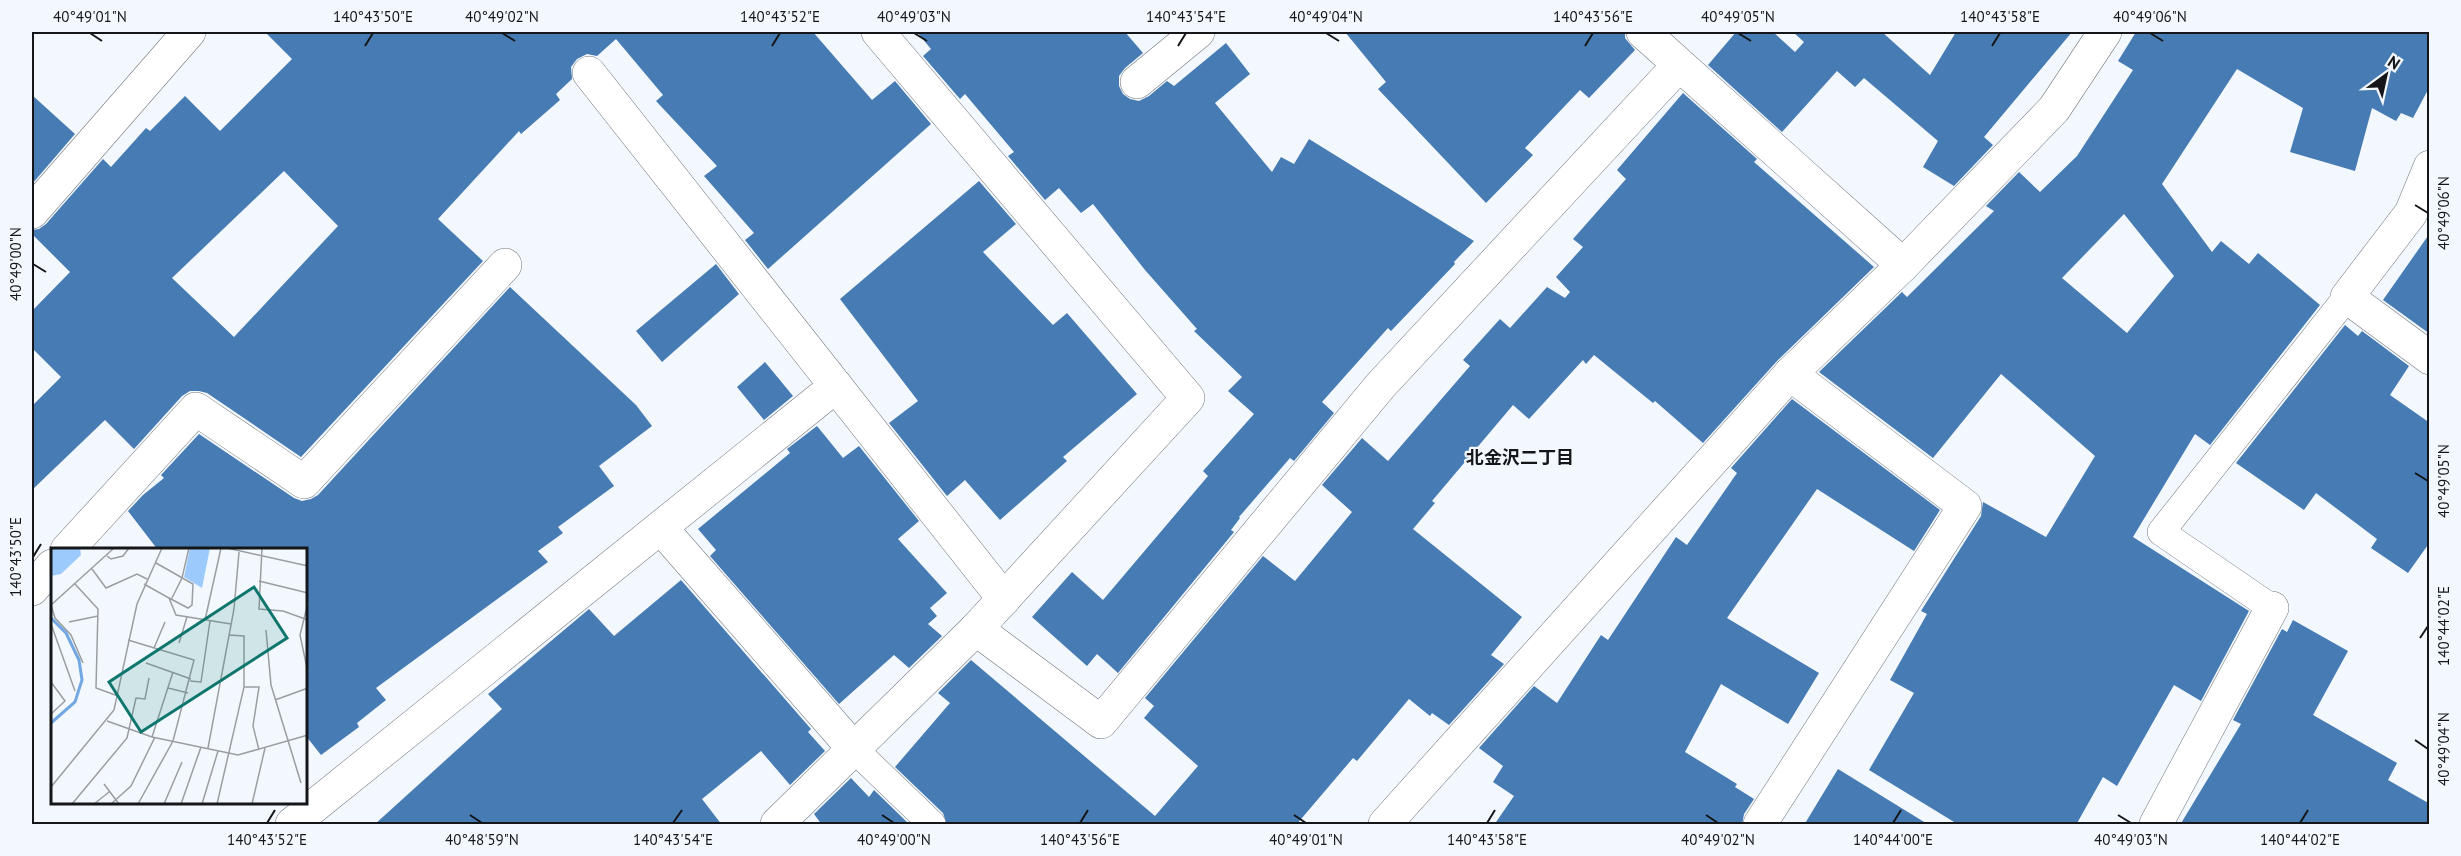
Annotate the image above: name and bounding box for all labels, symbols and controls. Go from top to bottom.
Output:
text: 40°49'01"N [53,7,127,26]
text: 140°43'50"E [333,7,413,26]
text: 40°49'02"N [465,7,539,26]
text: 140°43'52"E [740,7,820,26]
text: 40°49'03"N [877,7,951,26]
text: 140°43'54"E [1146,7,1226,26]
text: 40°49'04"N [1289,7,1363,26]
text: 140°43'56"E [1553,7,1633,26]
text: 40°49'05"N [1701,7,1775,26]
text: 140°43'58"E [1960,7,2040,26]
text: 40°49'06"N [2113,7,2187,26]
north arrow [2356,45,2416,105]
text: N [2384,51,2404,74]
text: 40°49'06"N [2434,176,2453,250]
text: 40°49'00"N [6,227,25,301]
text: 40°49'05"N [2434,444,2453,518]
district label: 北金沢二丁目 [1466,446,1574,469]
text: 140°43'50"E [6,517,25,597]
inset map [51,548,308,805]
text: 140°44'02"E [2434,586,2453,666]
text: 40°49'04"N [2434,712,2453,786]
text: 140°43'52"E [227,830,307,849]
text: 40°48'59"N [445,830,519,849]
text: 140°43'54"E [633,830,713,849]
text: 40°49'00"N [857,830,931,849]
text: 140°43'56"E [1040,830,1120,849]
text: 40°49'01"N [1269,830,1343,849]
text: 140°43'58"E [1447,830,1527,849]
text: 40°49'02"N [1681,830,1755,849]
text: 140°44'00"E [1853,830,1933,849]
text: 40°49'03"N [2094,830,2168,849]
text: 140°44'02"E [2260,830,2340,849]

